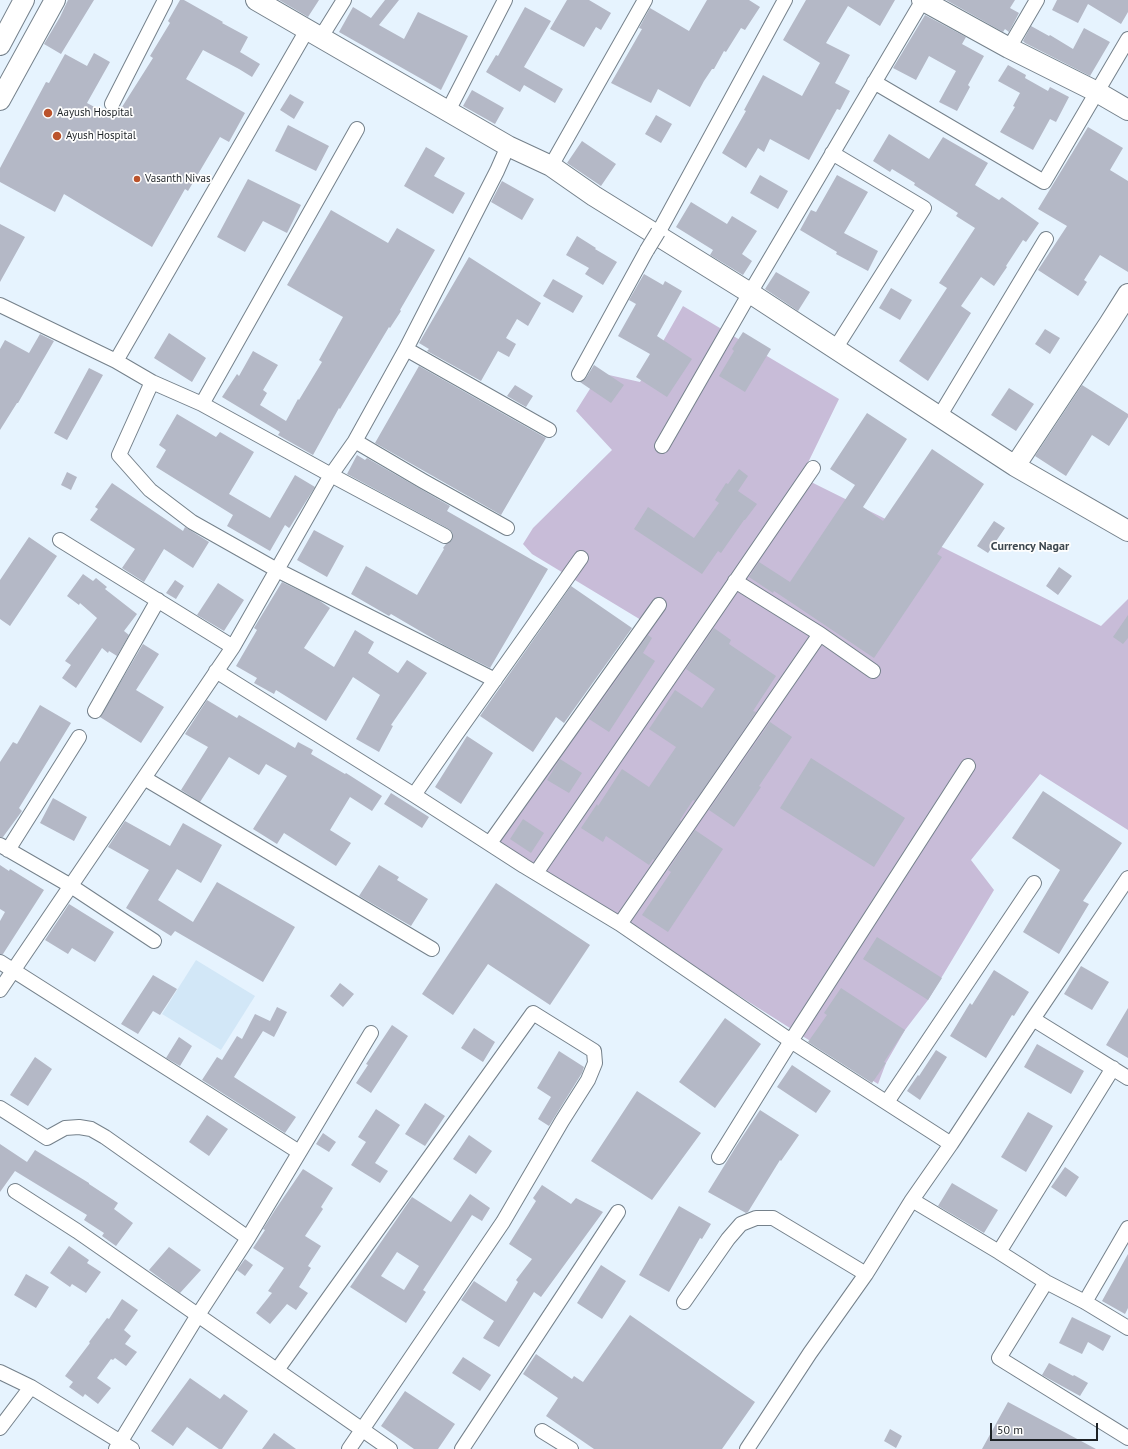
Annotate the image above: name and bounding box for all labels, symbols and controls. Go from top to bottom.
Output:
place label: Aayush Hospital [57,106,133,120]
marker: Aayush Hospital [42,107,54,119]
place label: Ayush Hospital [66,129,136,143]
marker: Ayush Hospital [51,130,63,142]
place label: Vasanth Nivas [145,172,211,186]
marker: Vasanth Nivas [132,174,142,184]
district label: Currency Nagar [991,540,1069,554]
scale bar [992,1415,1100,1441]
text: 50 m [997,1422,1023,1437]

